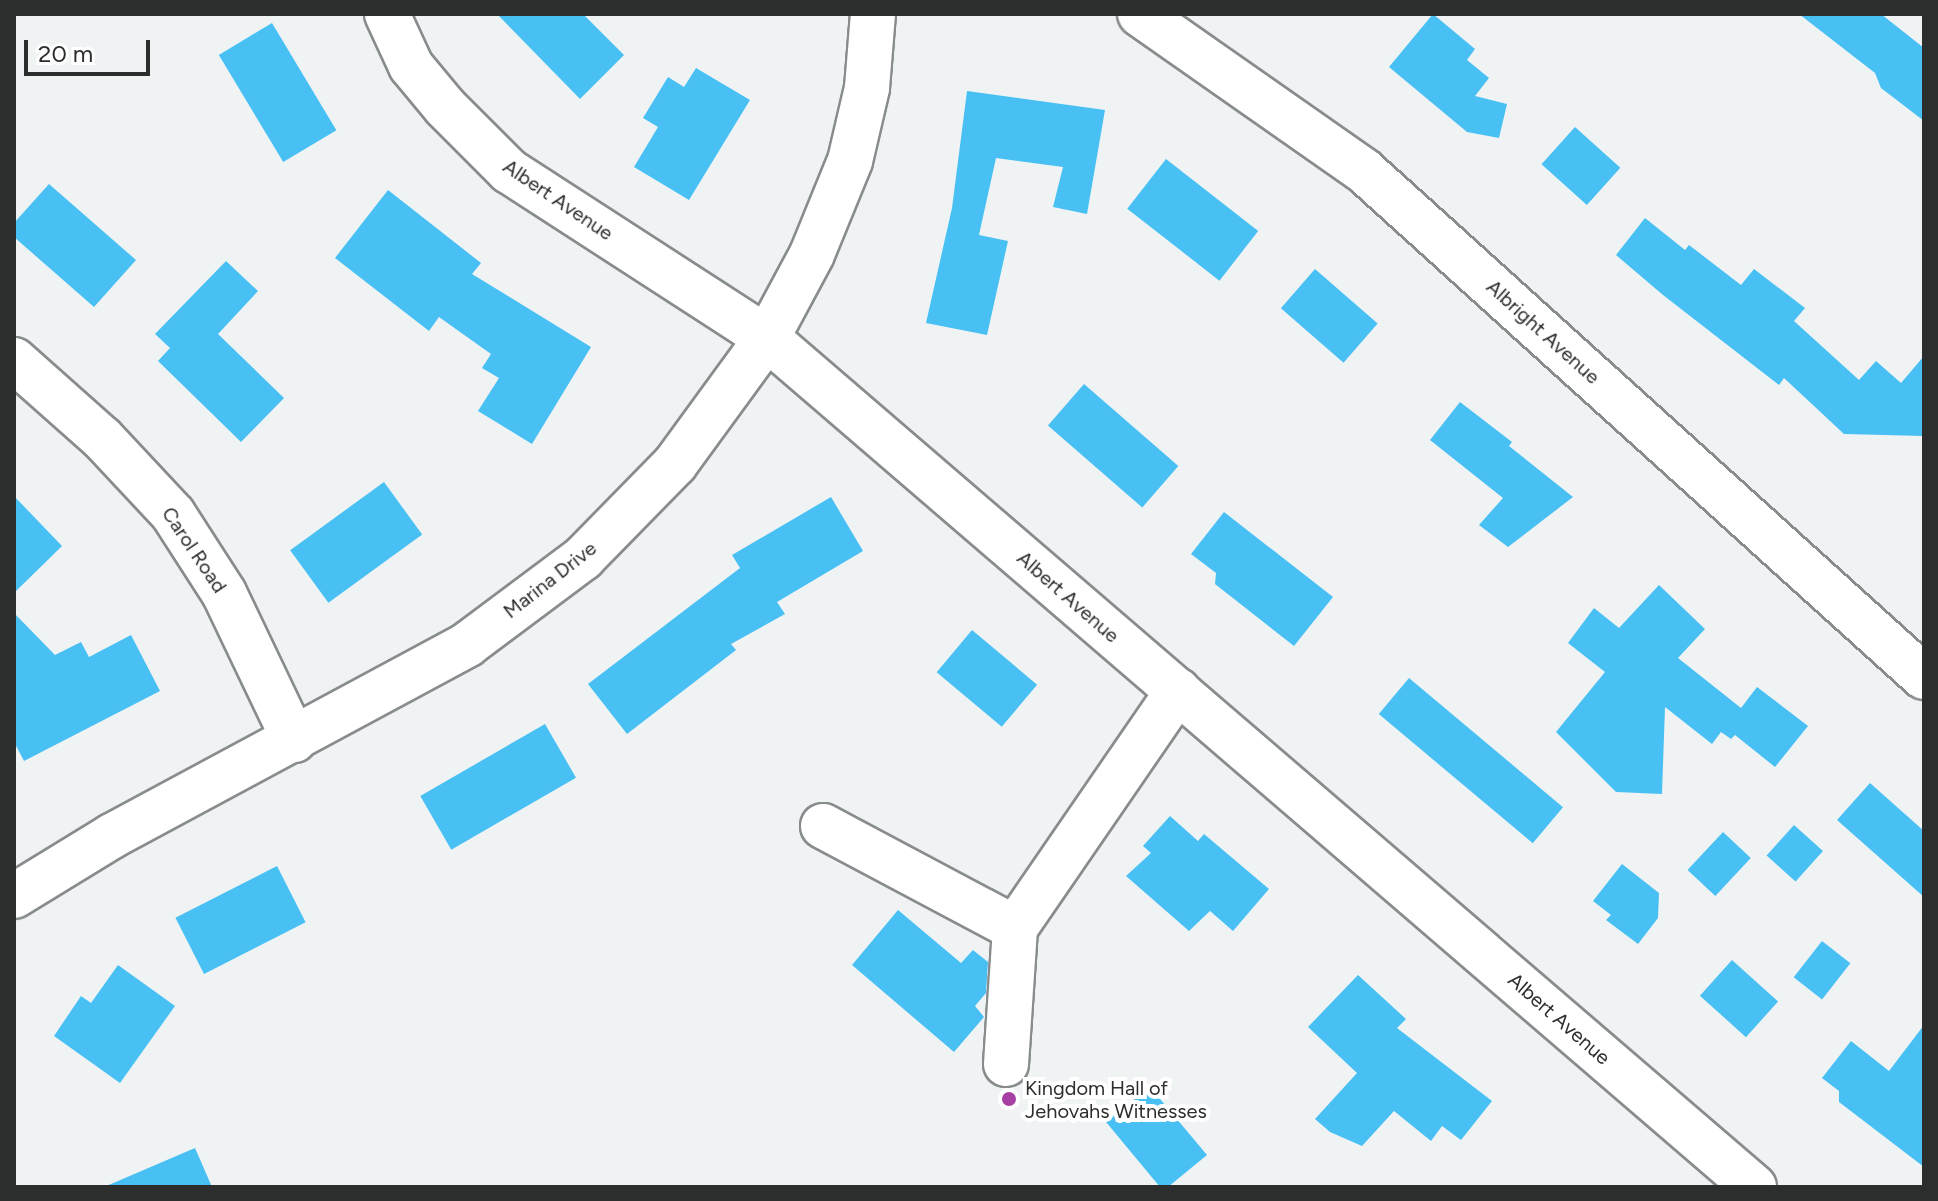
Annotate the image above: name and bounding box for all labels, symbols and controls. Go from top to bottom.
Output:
scale bar [28,24,154,74]
text: 20 m [38,39,93,68]
street label: Albert Avenue [498,154,618,246]
street label: Albright Avenue [1481,275,1605,389]
street label: Carol Road [157,503,231,597]
street label: Marina Drive [499,536,601,624]
street label: Albert Avenue [1012,546,1124,648]
street label: Albert Avenue [1503,968,1615,1070]
place label: Kingdom Hall of Jehovahs Witnesses [1025,1076,1207,1123]
marker: Kingdom Hall of Jehovahs Witnesses [1000,1090,1018,1108]

